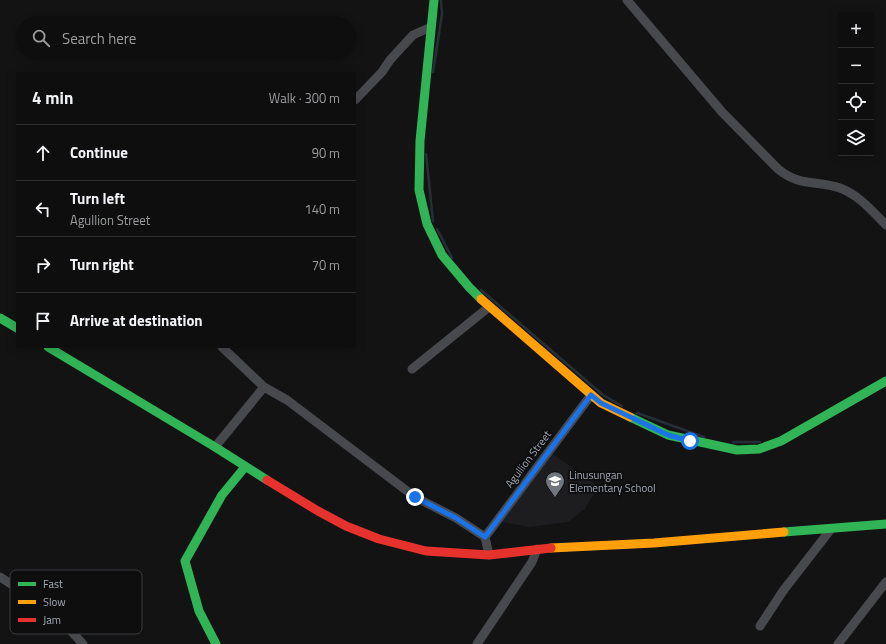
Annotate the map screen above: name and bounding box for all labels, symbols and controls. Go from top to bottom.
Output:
map controls [838,12,874,156]
button: + [838,12,874,48]
search box [16,16,356,60]
icon: search [30,27,52,49]
text: Search here [62,27,136,50]
button: − [838,48,874,84]
button: locate [838,84,874,120]
text: 4 min [32,85,73,111]
text: Walk · 300 m [269,88,340,108]
button: layers [838,120,874,156]
text: Continue [70,141,128,164]
icon: ahead [32,142,54,164]
text: 90 m [312,143,340,163]
text: Turn left [70,187,125,210]
icon: left [32,198,54,220]
text: 140 m [304,199,340,219]
text: Agullion Street [70,210,150,230]
text: Turn right [70,253,134,276]
icon: right [32,254,54,276]
text: 70 m [312,255,340,275]
text: Arrive at destination [70,309,203,332]
icon: arrive [32,310,54,332]
street label: Agullion Street [501,427,555,491]
route start [681,432,699,450]
place label: Linusungan Elementary School [569,467,656,496]
school or university icon: Linusungan Elementary School [544,470,566,498]
route end [406,488,424,506]
legend [10,570,142,634]
text: Fast [43,576,63,592]
text: Slow [43,594,66,610]
text: Jam [43,612,61,628]

